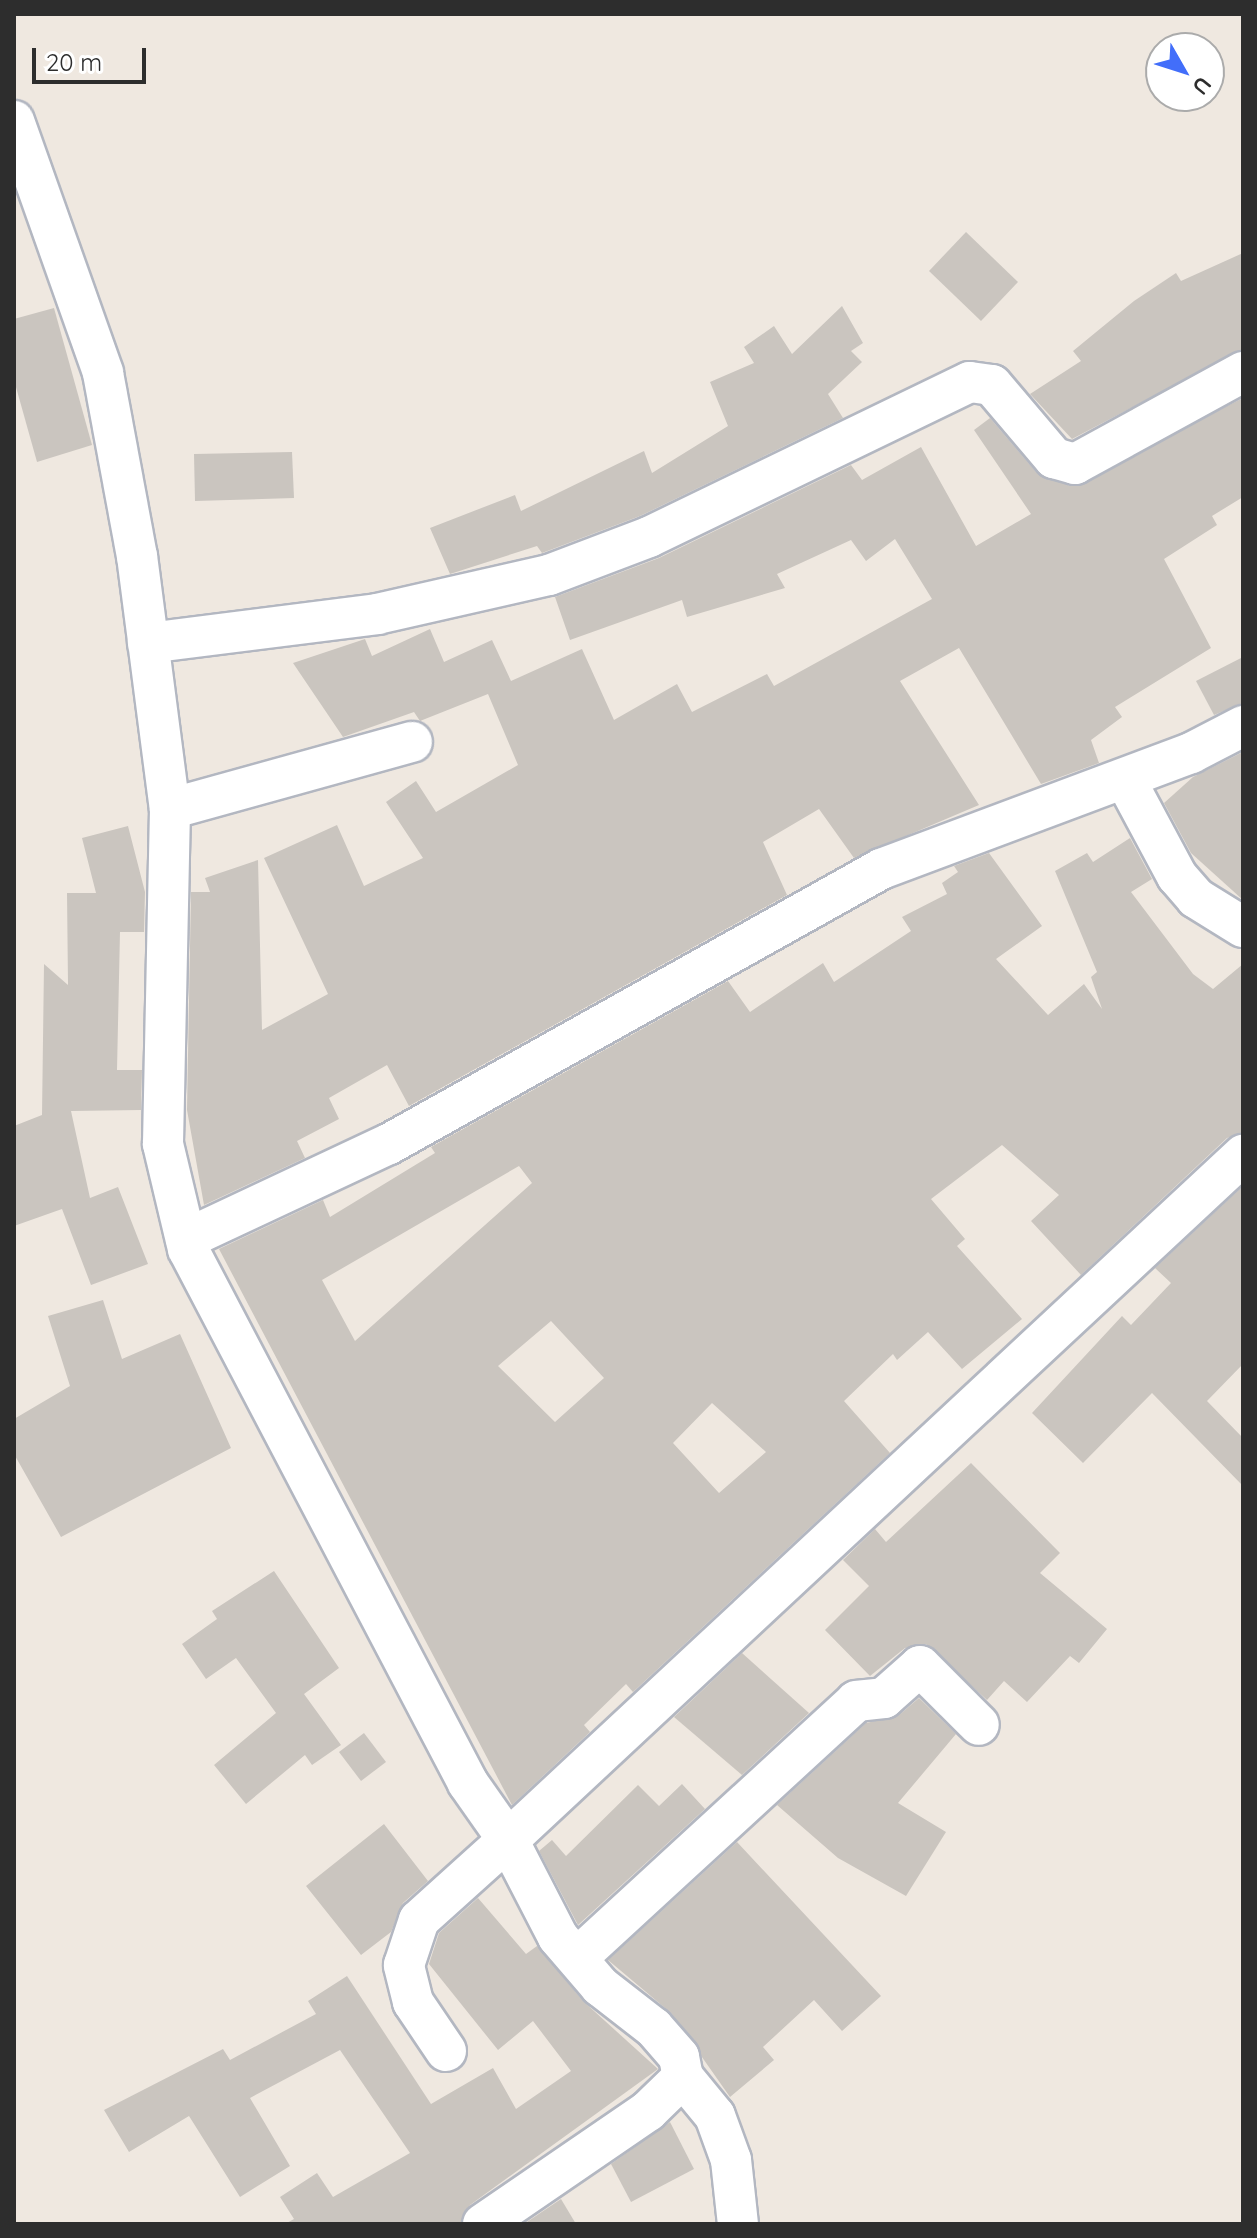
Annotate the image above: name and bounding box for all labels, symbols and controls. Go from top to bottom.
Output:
scale bar [36,32,150,82]
north arrow [1145,32,1225,112]
text: 20 m [46,47,102,77]
text: U [1186,71,1218,101]

